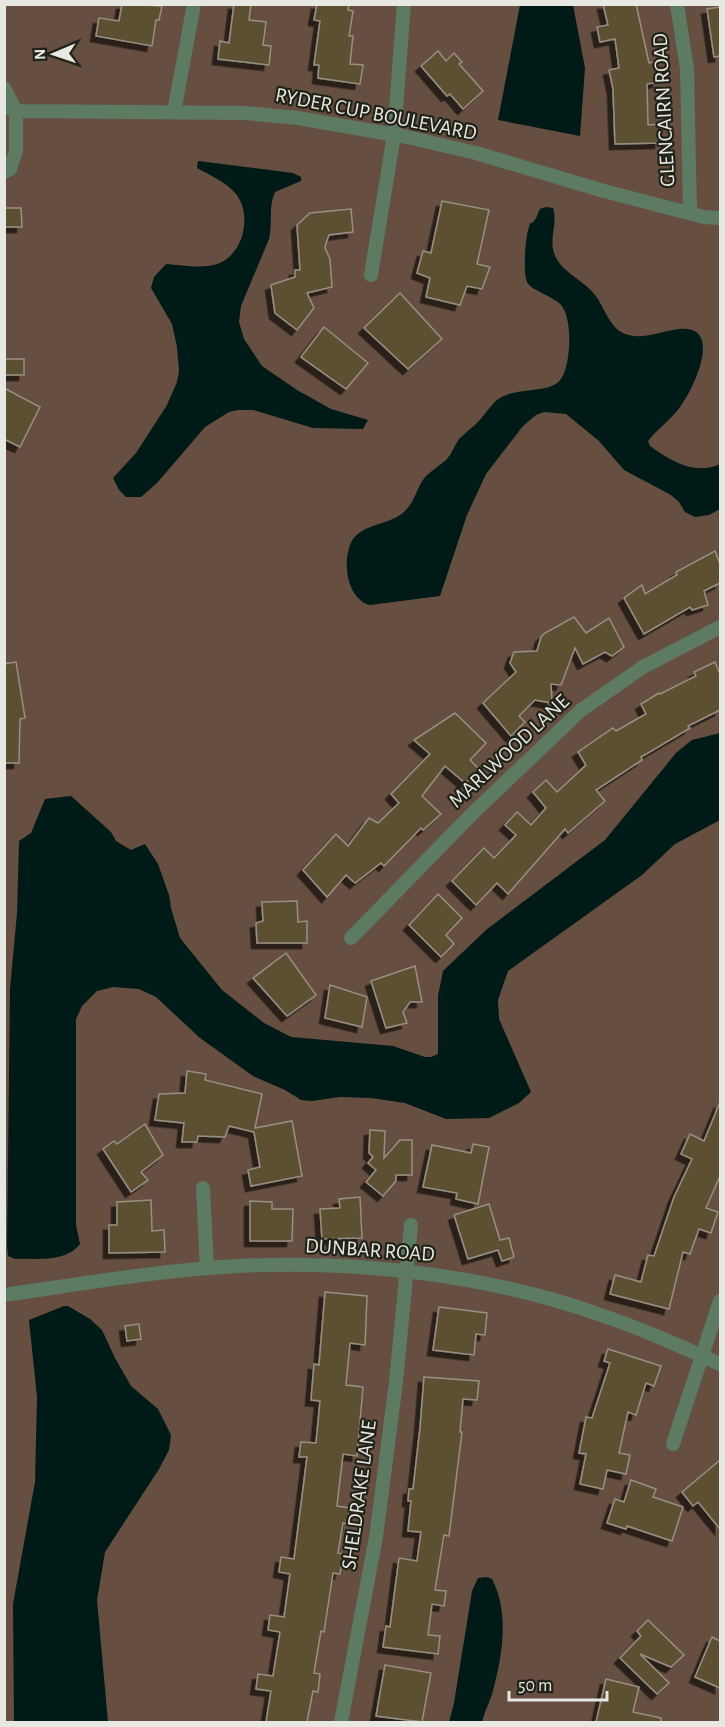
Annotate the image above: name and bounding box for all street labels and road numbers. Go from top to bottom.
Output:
street label: GLENCAIRN ROAD [649,33,679,187]
street label: RYDER CUP BOULEVARD [274,84,478,144]
street label: MARLWOOD LANE [445,690,573,812]
street label: DUNBAR ROAD [305,1235,435,1265]
street label: SHELDRAKE LANE [338,1419,380,1571]

